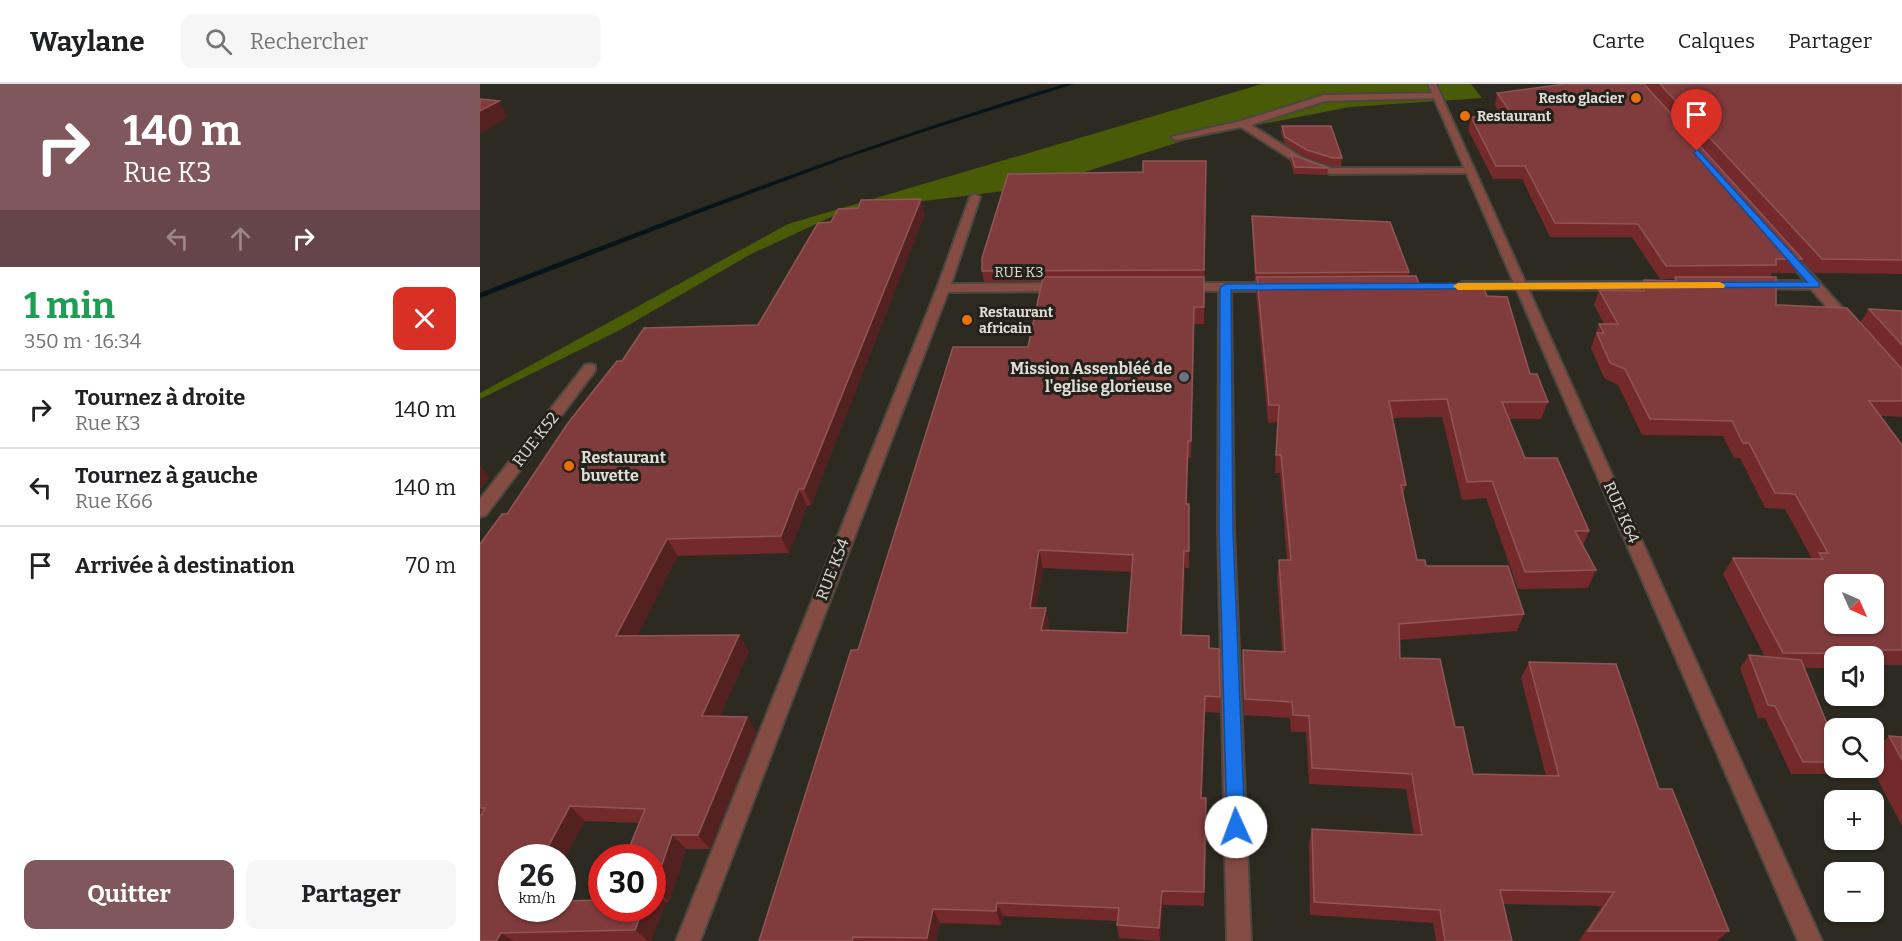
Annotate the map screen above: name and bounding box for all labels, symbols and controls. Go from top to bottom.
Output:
search box [181,14,601,68]
text: Waylane [30,25,145,58]
icon: search [202,25,235,58]
text: Rechercher [250,28,368,55]
text: Carte [1592,28,1645,54]
text: Calques [1678,28,1755,54]
text: Partager [1788,28,1872,54]
pin [1671,89,1722,151]
place label: Resto glacier [1539,90,1624,107]
marker: Resto glacier [1629,91,1643,105]
icon: arrive [1680,98,1713,131]
text: 140 m [123,106,241,156]
icon: right [24,108,102,186]
place label: Restaurant [1477,108,1552,125]
marker: Restaurant [1458,109,1472,123]
text: Rue K3 [123,157,212,189]
icon: left [161,222,194,255]
icon: ahead [224,222,257,255]
icon: right [287,222,320,255]
street label: RUE K3 [995,264,1043,281]
text: 1 min [24,284,115,328]
button: close [393,287,456,350]
place label: Restaurant africain [979,304,1054,337]
marker: Restaurant africain [960,313,974,327]
text: 350 m · 16:34 [24,329,141,353]
place label: Mission Assenbléé de l'eglise glorieuse [1010,359,1172,396]
marker: Mission Assenbléé de l'eglise glorieuse [1177,370,1191,384]
text: Tournez à droite [75,384,245,411]
icon: right [24,393,57,426]
text: 140 m [395,396,456,423]
street label: RUE K52 [508,408,562,470]
text: Rue K3 [75,411,141,435]
place label: Restaurant buvette [581,448,667,485]
marker: Restaurant buvette [562,459,576,473]
text: Tournez à gauche [75,462,258,489]
icon: left [24,471,57,504]
text: 140 m [395,474,456,501]
street label: RUE K64 [1600,478,1644,547]
text: Rue K66 [75,489,153,513]
street label: RUE K54 [812,535,853,603]
icon: arrive [24,549,57,582]
text: Arrivée à destination [75,552,295,579]
text: 70 m [406,552,456,579]
north arrow [1824,574,1884,634]
map controls [1824,574,1884,922]
button: sound [1824,646,1884,706]
button: search [1824,718,1884,778]
button: + [1824,790,1884,850]
position arrow [1204,795,1268,859]
speed limit sign: 30 [588,844,666,922]
text: 26 [520,858,554,894]
button: Quitter [24,860,234,929]
button: Partager [246,860,456,929]
button: − [1824,862,1884,922]
text: km/h [518,889,556,907]

